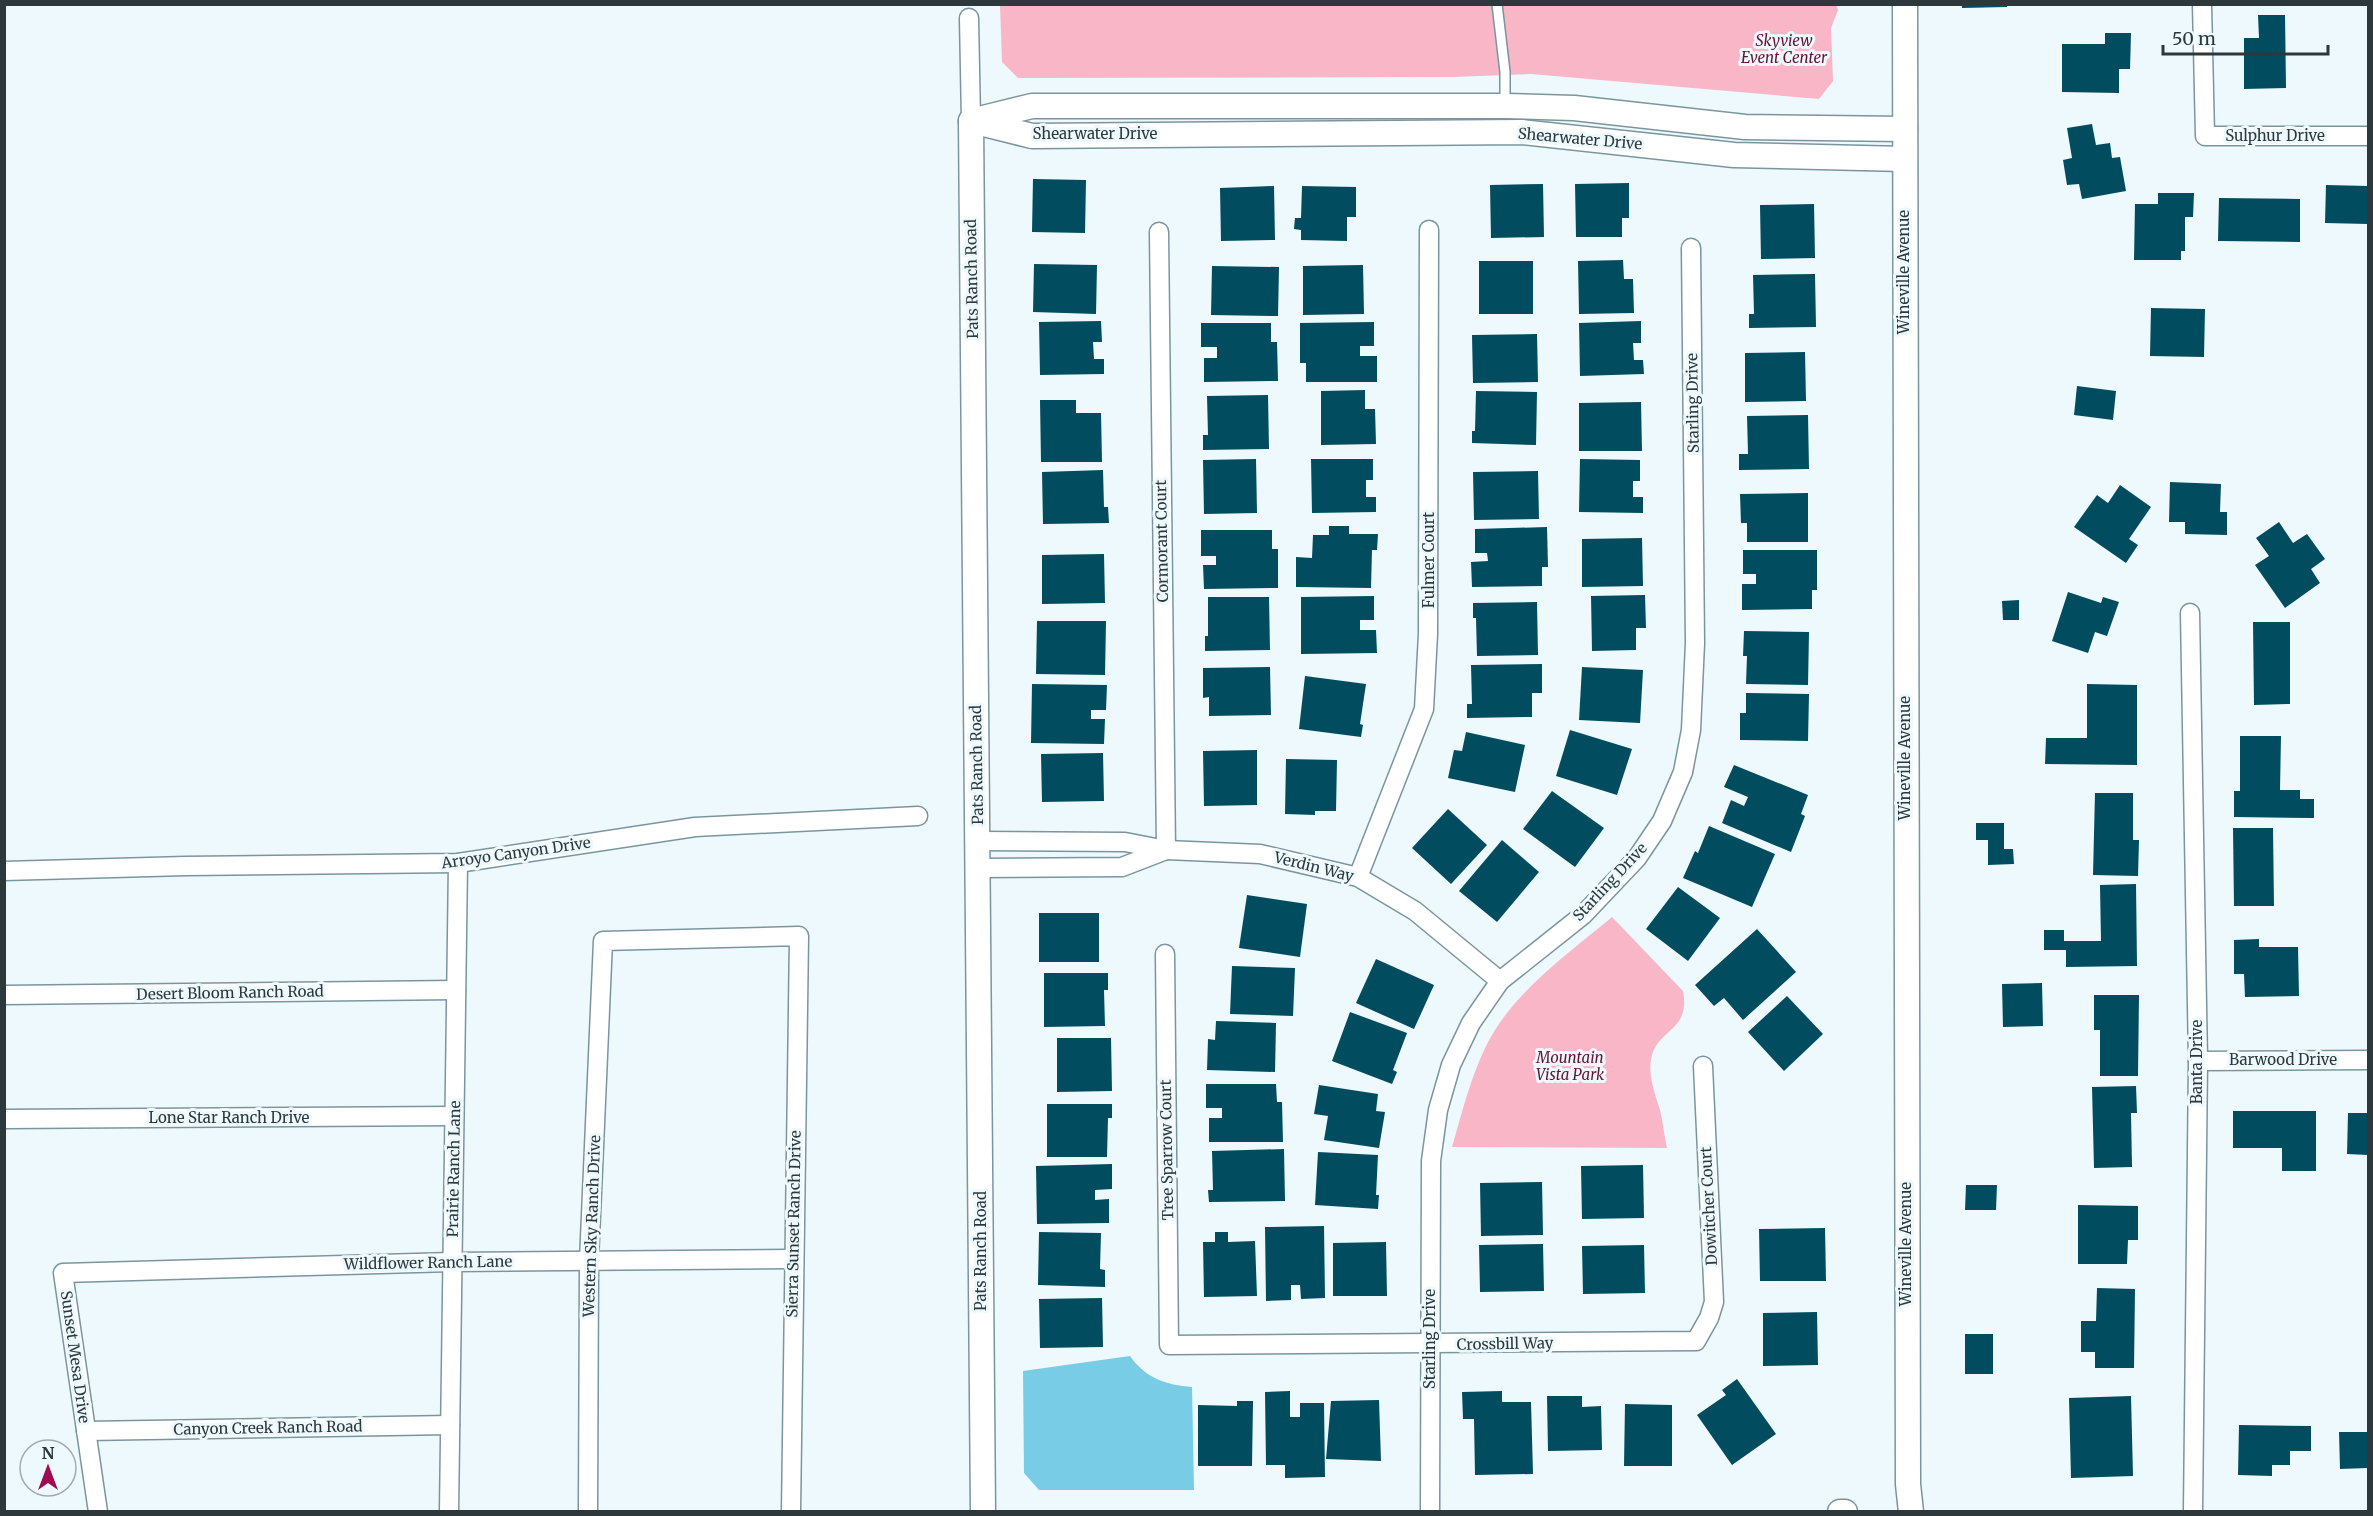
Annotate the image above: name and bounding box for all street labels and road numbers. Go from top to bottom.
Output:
street label: Shearwater Drive [1033,124,1158,143]
street label: Shearwater Drive [1517,124,1643,153]
street label: Sulphur Drive [2225,126,2325,145]
street label: Wineville Avenue [1894,210,1913,335]
street label: Pats Ranch Road [961,219,982,339]
street label: Starling Drive [1682,353,1703,453]
street label: Cormorant Court [1151,479,1172,602]
street label: Fulmer Court [1419,512,1438,608]
street label: Wineville Avenue [1895,696,1914,821]
street label: Pats Ranch Road [966,705,987,825]
street label: Arroyo Canyon Drive [439,833,592,873]
street label: Starling Drive [1569,838,1651,925]
street label: Verdin Way [1271,847,1356,886]
street label: Desert Bloom Ranch Road [136,981,324,1004]
street label: Banta Drive [2187,1019,2206,1104]
street label: Barwood Drive [2229,1050,2337,1069]
street label: Tree Sparrow Court [1156,1079,1177,1221]
street label: Prairie Ranch Lane [443,1100,464,1238]
street label: Lone Star Ranch Drive [149,1108,310,1127]
street label: Sierra Sunset Ranch Drive [782,1130,805,1318]
street label: Western Sky Ranch Drive [579,1135,604,1318]
street label: Dowitcher Court [1696,1146,1721,1266]
street label: Wineville Avenue [1896,1182,1915,1307]
street label: Pats Ranch Road [971,1191,990,1311]
street label: Wildflower Ranch Lane [343,1252,513,1273]
street label: Sunset Mesa Drive [57,1289,94,1425]
street label: Starling Drive [1420,1289,1439,1389]
street label: Crossbill Way [1456,1333,1554,1354]
street label: Canyon Creek Ranch Road [173,1416,363,1439]

